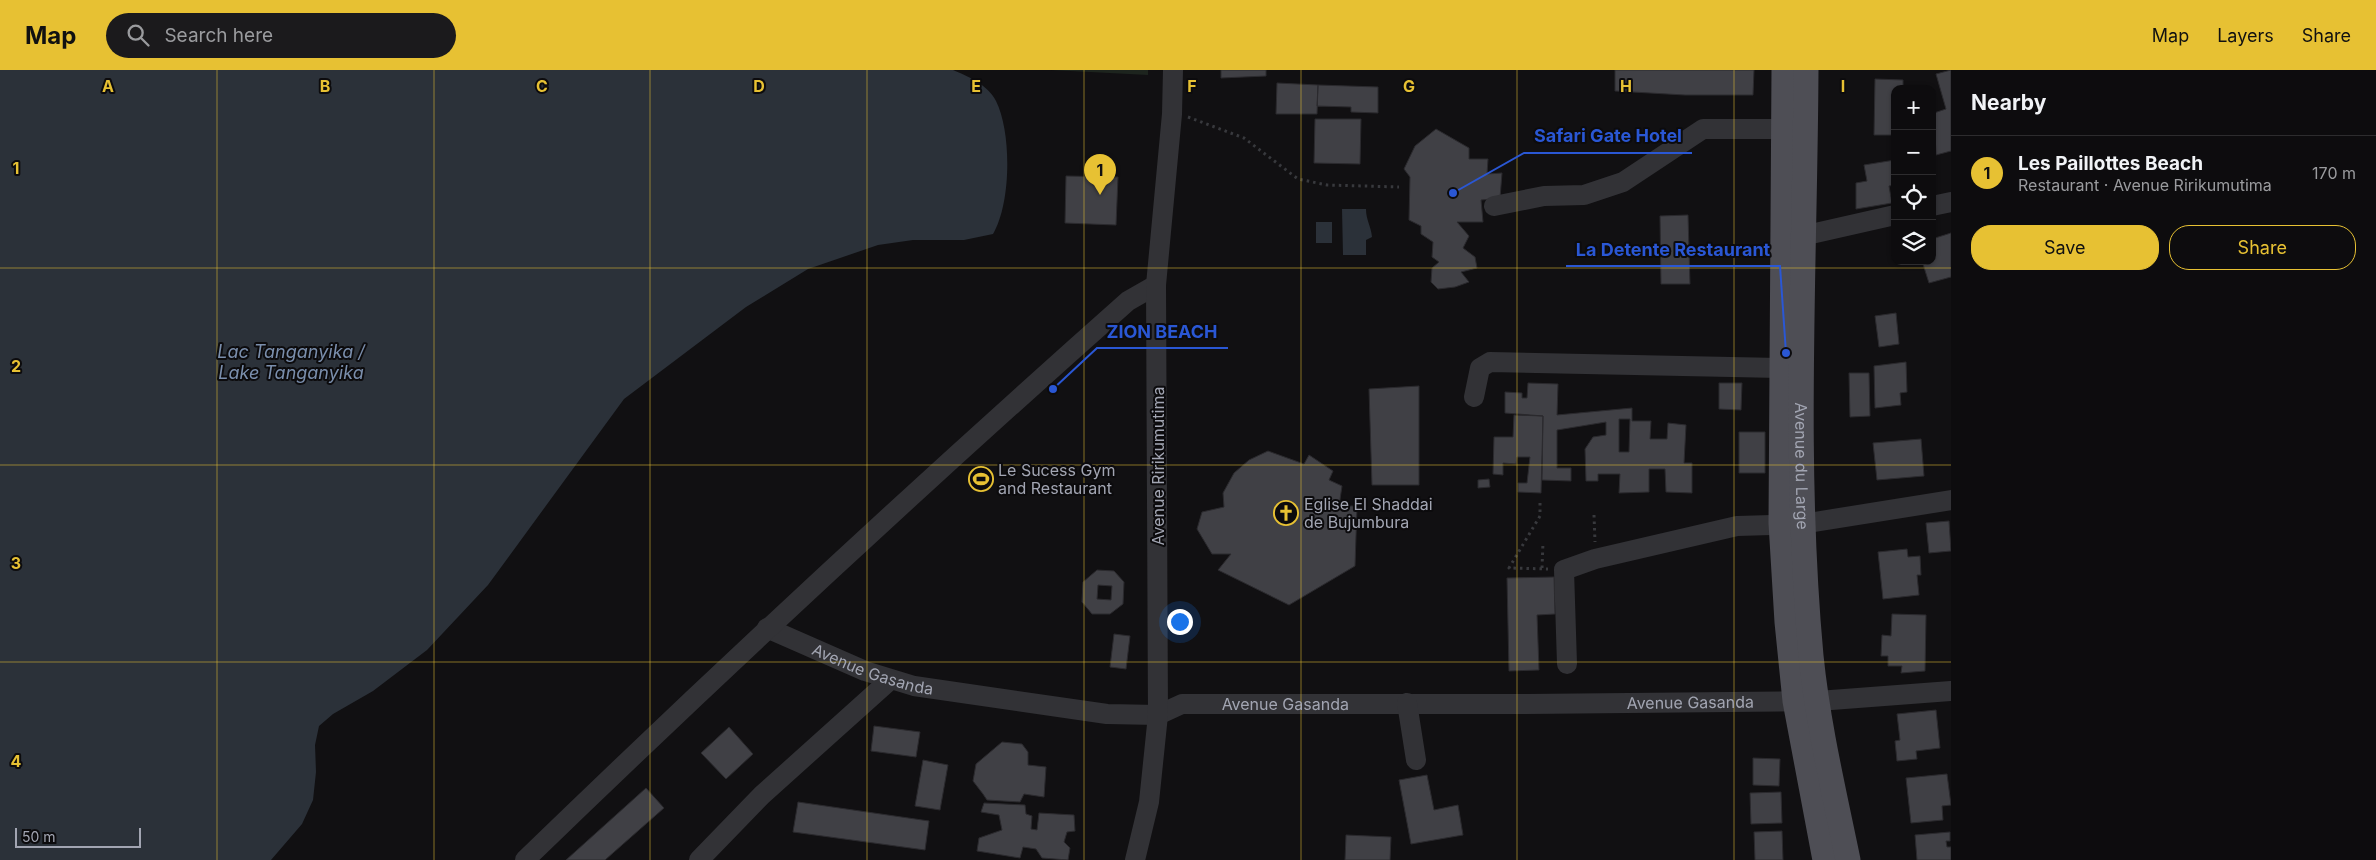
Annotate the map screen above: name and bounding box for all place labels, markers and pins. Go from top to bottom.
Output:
callout: Safari Gate Hotel [1524,120,1692,153]
pin: 1 [1084,154,1116,195]
callout: La Detente Restaurant [1566,233,1780,266]
callout: ZION BEACH [1097,315,1228,348]
place label: Le Sucess Gym and Restaurant [998,460,1115,498]
sports icon: Le Sucess Gym and Restaurant [968,466,994,492]
place label: Eglise El Shaddai de Bujumbura [1304,494,1433,532]
church icon: Eglise El Shaddai de Bujumbura [1273,500,1299,526]

